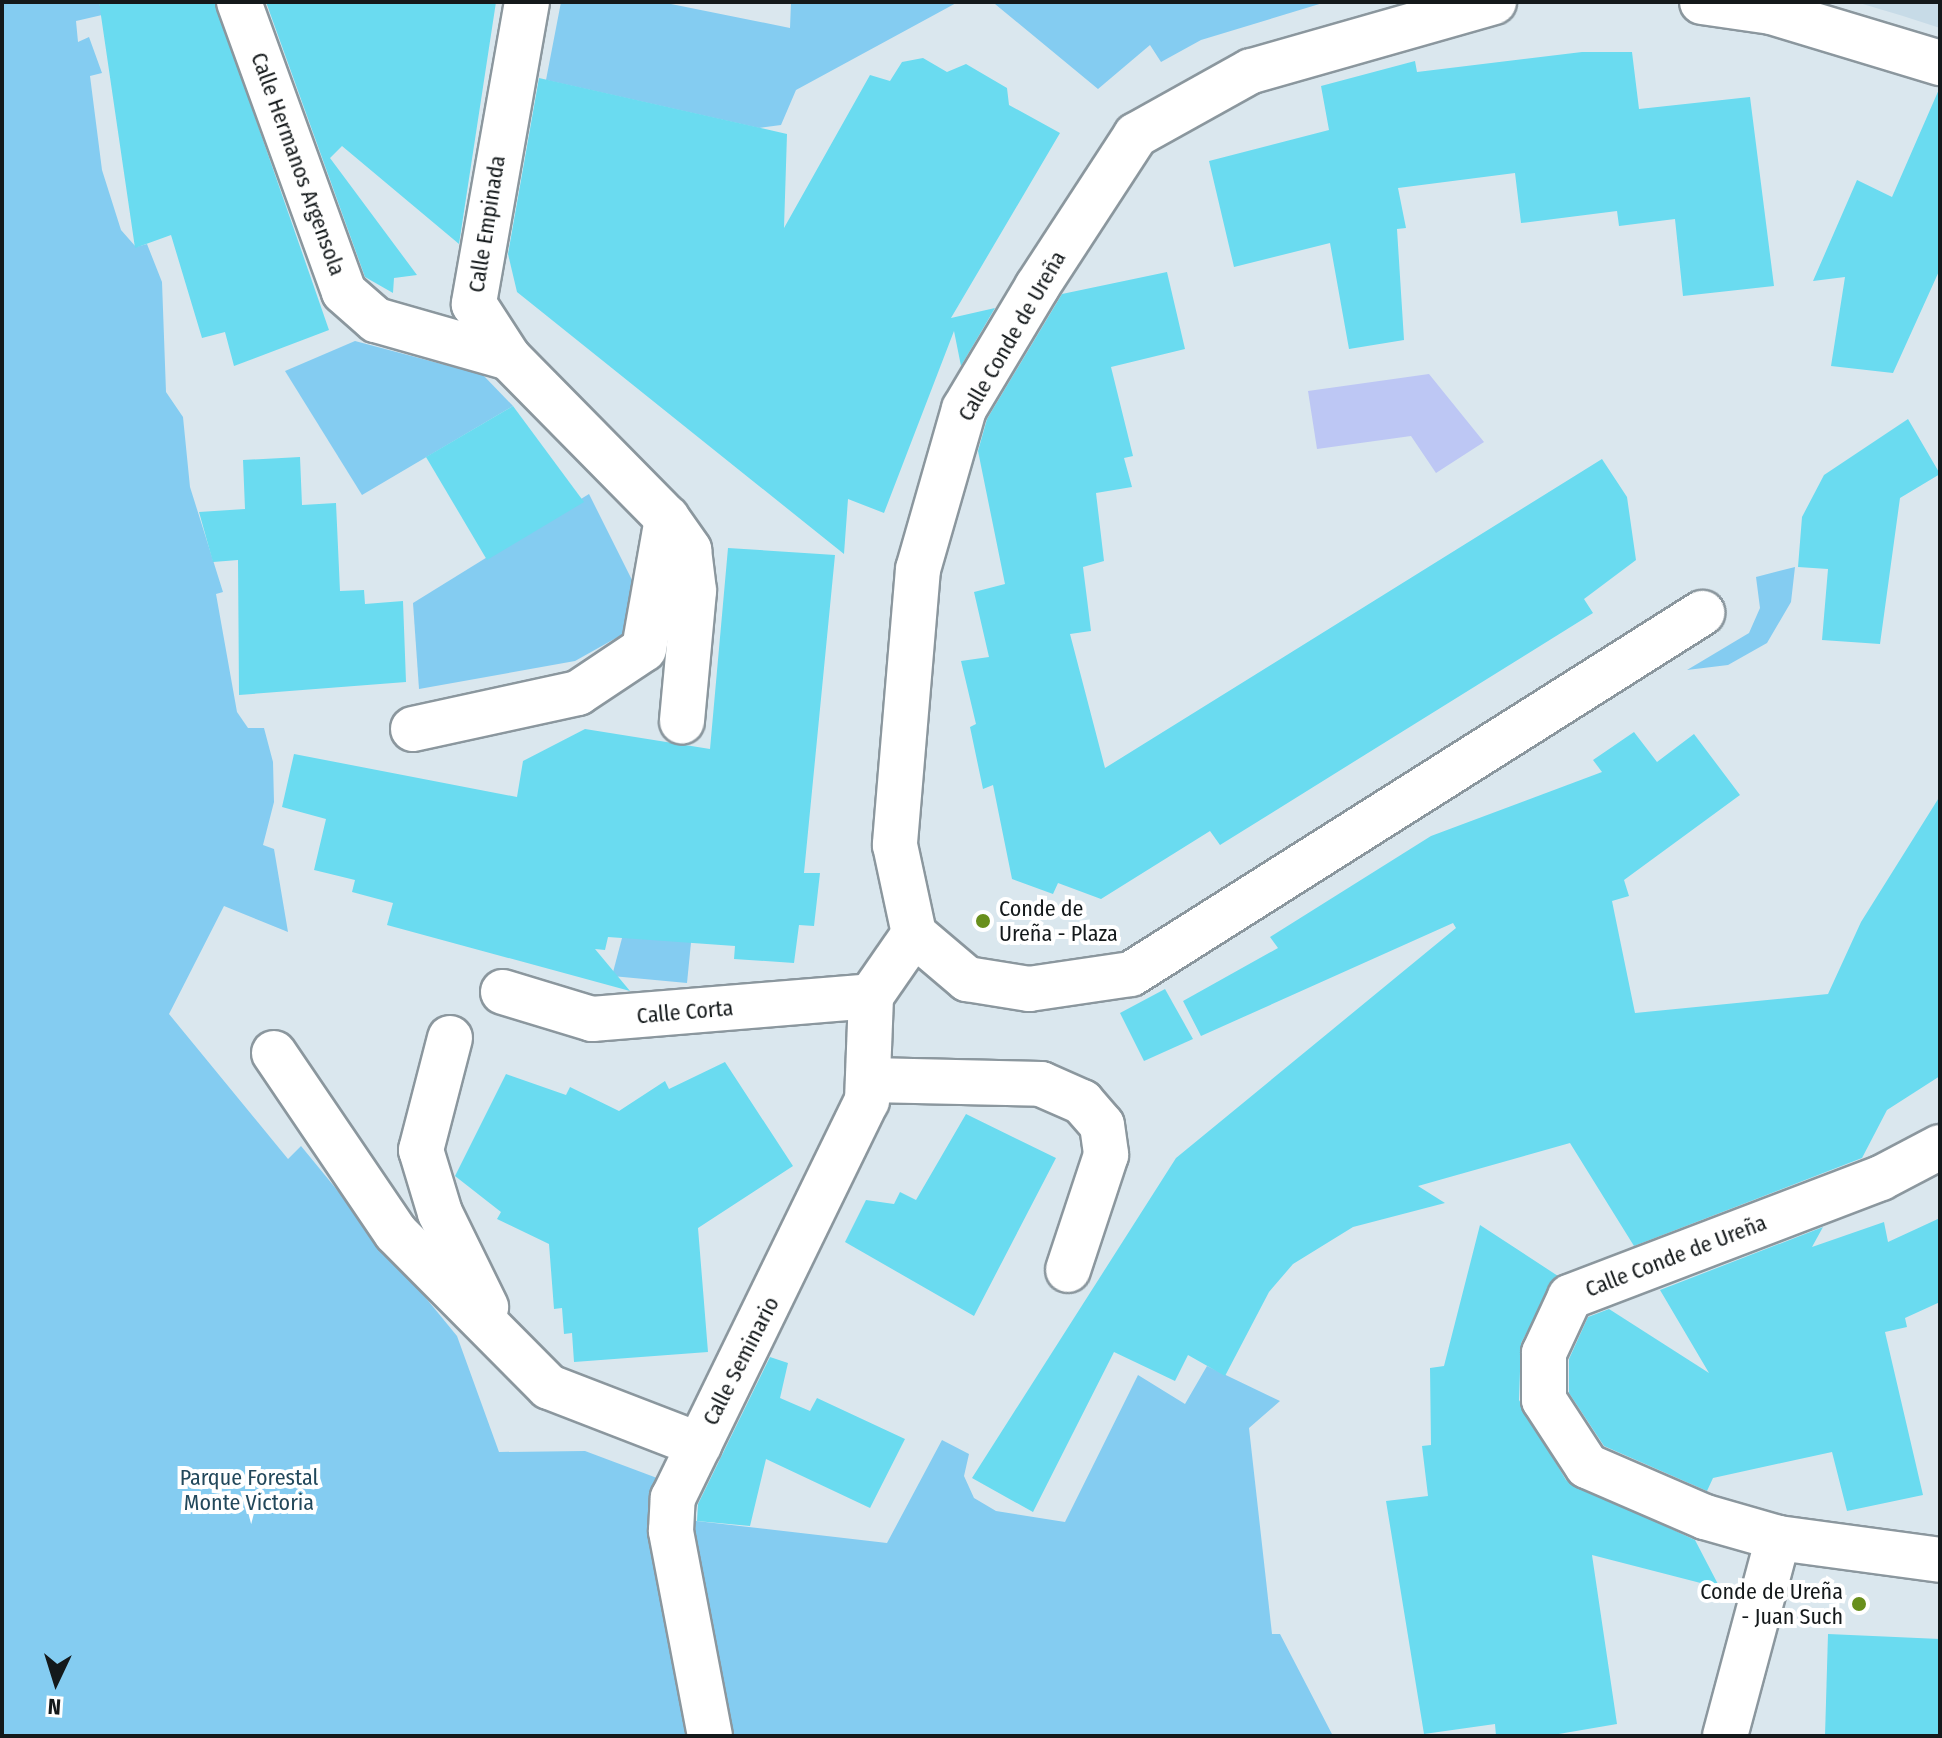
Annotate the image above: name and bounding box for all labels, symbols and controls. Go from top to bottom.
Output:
street label: Calle Hermanos Argensola [245,49,351,279]
street label: Calle Empinada [463,154,511,294]
street label: Calle Conde de Ureña [953,246,1071,426]
place label: Conde de Ureña - Plaza [999,895,1118,946]
marker: Conde de Ureña - Plaza [974,912,992,930]
street label: Calle Corta [636,995,734,1029]
street label: Calle Conde de Ureña [1582,1209,1770,1303]
street label: Calle Seminario [697,1292,785,1430]
park label: Parque Forestal Monte Victoria [180,1464,318,1516]
place label: Conde de Ureña - Juan Such [1700,1578,1843,1630]
marker: Conde de Ureña - Juan Such [1850,1595,1868,1613]
north arrow [16,1642,96,1722]
text: N [47,1693,62,1720]

